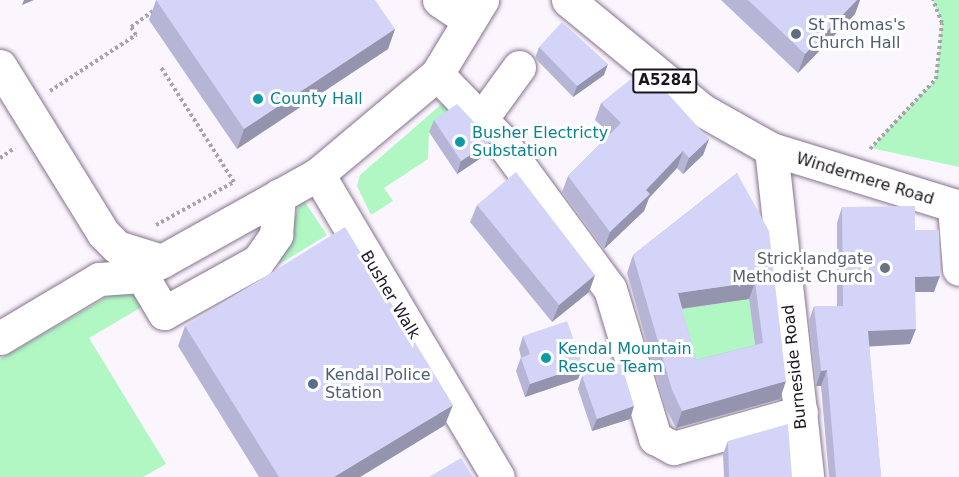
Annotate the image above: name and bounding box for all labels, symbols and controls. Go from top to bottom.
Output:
place label: St Thomas's Church Hall [808,15,906,53]
marker: St Thomas's Church Hall [789,27,803,41]
road number: A5284 [632,69,698,93]
place label: County Hall [270,89,363,109]
marker: County Hall [251,92,265,106]
place label: Busher Electricty Substation [472,123,608,161]
marker: Busher Electricty Substation [453,135,467,149]
street label: Windermere Road [794,149,936,209]
street label: Busher Walk [356,247,424,343]
place label: Stricklandgate Methodist Church [732,249,873,287]
marker: Stricklandgate Methodist Church [878,261,892,275]
street label: Burneside Road [779,304,811,430]
place label: Kendal Mountain Rescue Team [558,339,692,377]
marker: Kendal Mountain Rescue Team [539,351,553,365]
place label: Kendal Police Station [325,365,431,403]
marker: Kendal Police Station [306,377,320,391]

